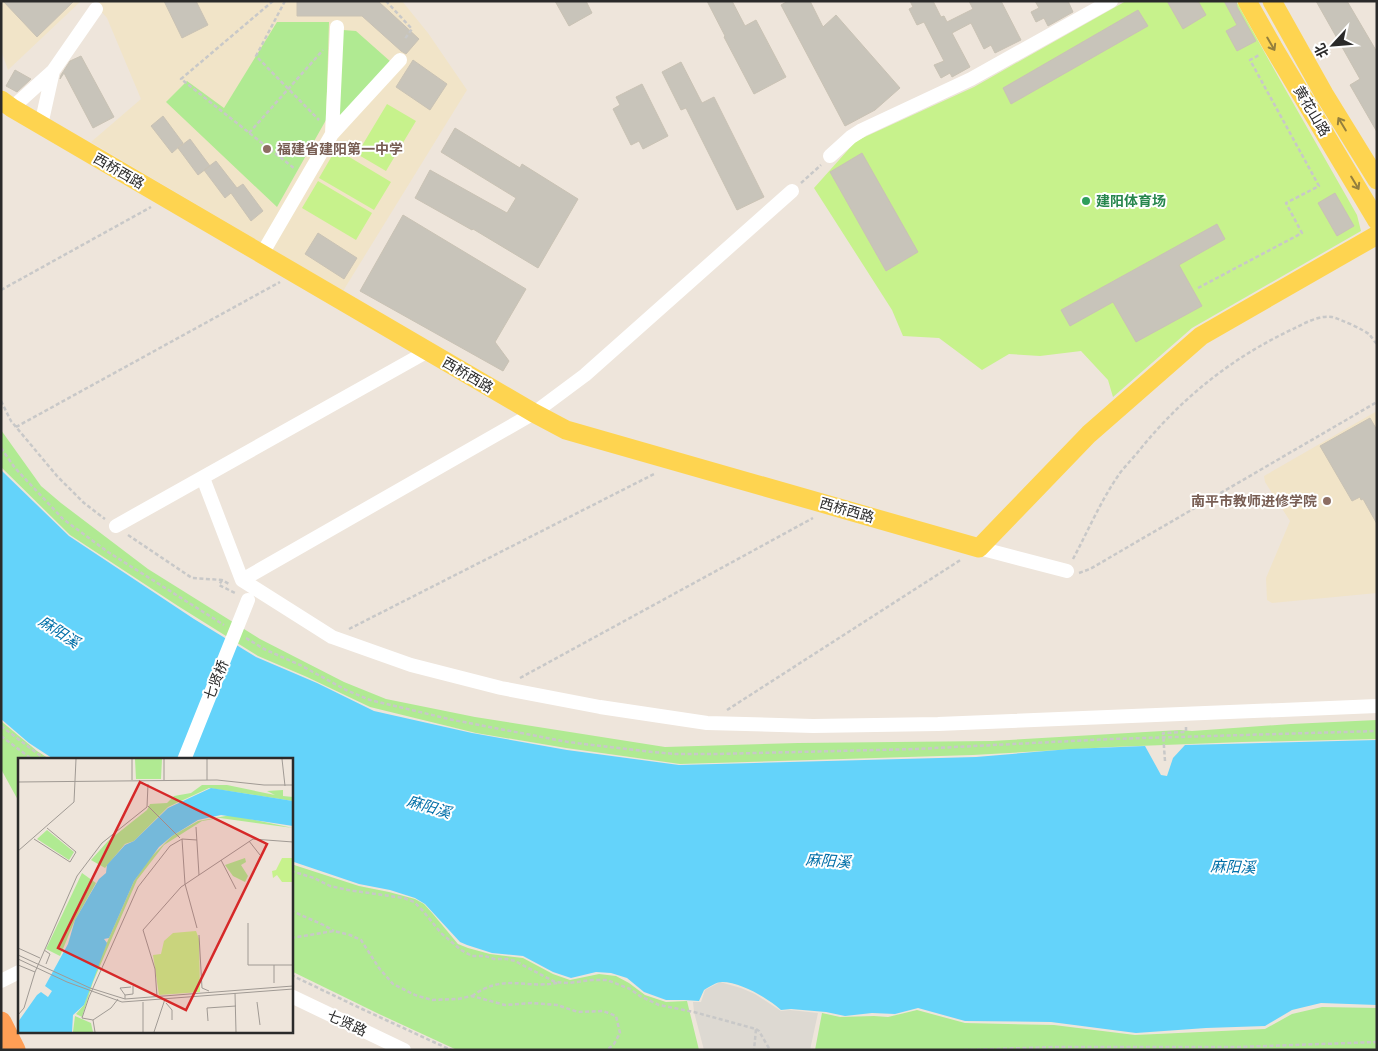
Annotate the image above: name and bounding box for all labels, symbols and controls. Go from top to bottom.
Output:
north arrow [1308,20,1358,70]
one-way arrow [1267,36,1277,50]
text: 北 [1311,40,1332,60]
street label: 黄花山路 [1290,83,1333,140]
one-way arrow [1337,117,1347,131]
place label: 福建省建阳第一中学 [277,141,403,158]
marker: 福建省建阳第一中学 [261,143,273,155]
street label: 西桥西路 [90,150,147,193]
one-way arrow [1350,176,1360,190]
place label: 建阳体育场 [1096,193,1166,210]
marker: 建阳体育场 [1080,195,1092,207]
street label: 西桥西路 [439,354,496,397]
place label: 南平市教师进修学院 [1191,493,1317,510]
street label: 西桥西路 [818,495,876,526]
marker: 南平市教师进修学院 [1321,495,1333,507]
water label: 麻阳溪 [35,612,84,653]
street label: 七贤桥 [201,658,232,703]
inset map [18,758,292,1034]
water label: 麻阳溪 [405,792,455,823]
water label: 麻阳溪 [805,850,853,872]
water label: 麻阳溪 [1210,857,1258,877]
street label: 七贤路 [324,1007,369,1040]

